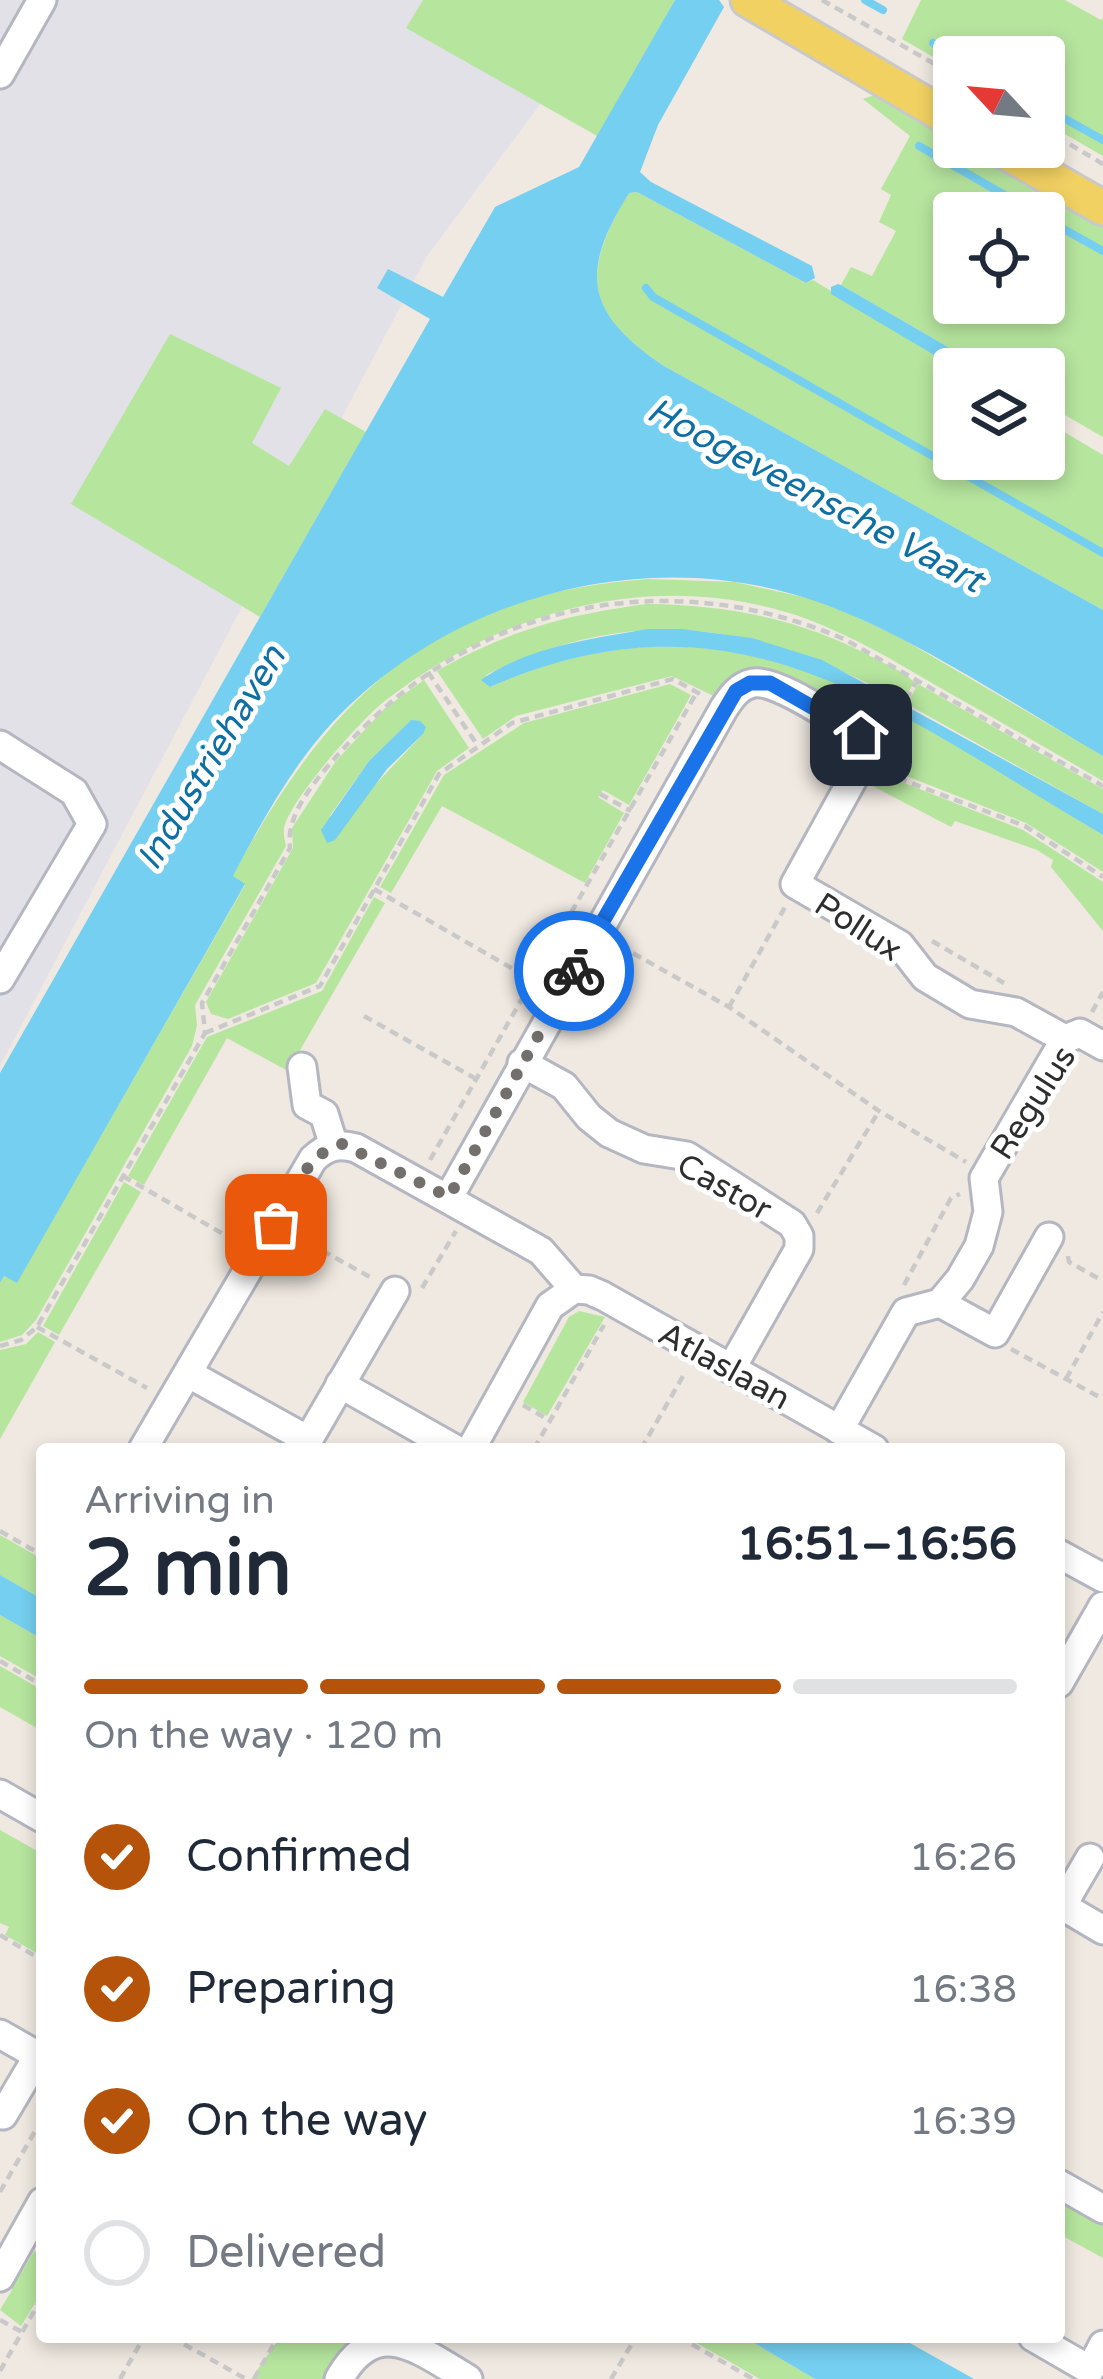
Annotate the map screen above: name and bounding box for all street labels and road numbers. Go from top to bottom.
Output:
street label: Pollux [807,885,909,970]
street label: Regulus [982,1039,1084,1167]
street label: Castor [670,1145,779,1229]
street label: Atlaslaan [652,1314,797,1418]

